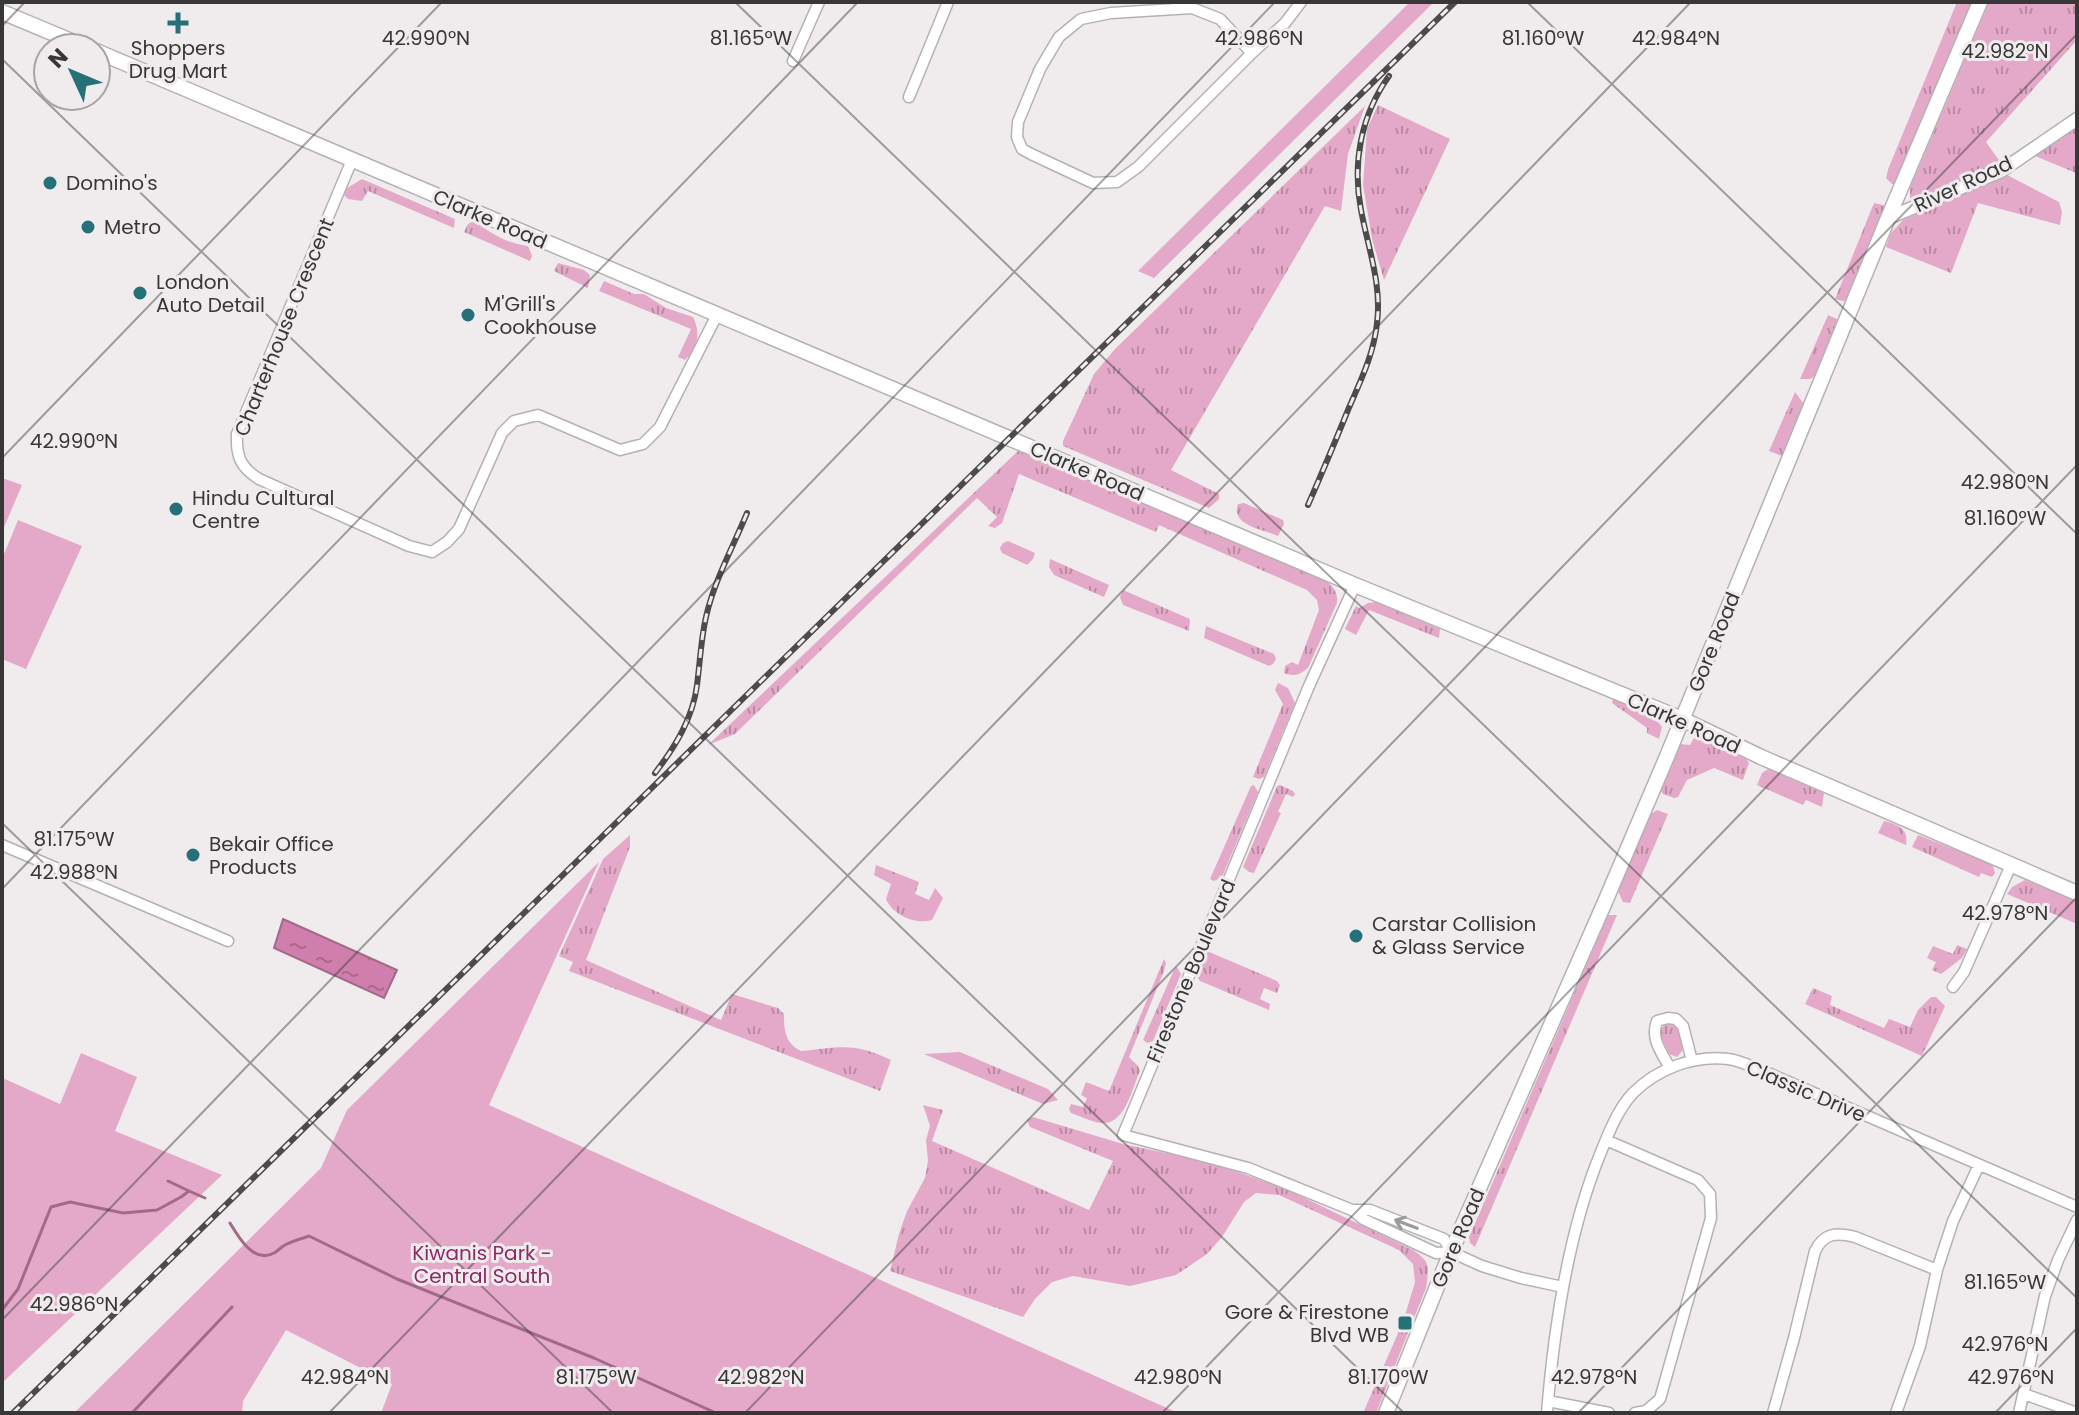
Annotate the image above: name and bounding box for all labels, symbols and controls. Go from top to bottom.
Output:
marker: Shoppers Drug Mart [169,14,187,32]
text: 42.990°N [382,24,470,52]
text: 81.165°W [710,24,793,52]
text: 42.986°N [1215,24,1303,52]
text: 81.160°W [1502,24,1585,52]
text: 42.984°N [1632,24,1720,52]
north arrow [32,32,112,112]
place label: Shoppers Drug Mart [129,34,227,85]
text: 42.982°N [1961,37,2049,65]
text: N [41,42,75,75]
street label: River Road [1909,149,2017,219]
place label: Domino's [66,169,158,197]
marker: Domino's [41,174,59,192]
street label: Clarke Road [429,182,551,256]
place label: Metro [104,213,161,241]
street label: Charterhouse Crescent [227,214,341,440]
marker: Metro [79,218,97,236]
place label: London Auto Detail [156,268,265,319]
marker: London Auto Detail [131,284,149,302]
place label: M'Grill's Cookhouse [484,290,597,341]
marker: M'Grill's Cookhouse [459,306,477,324]
text: 42.990°N [30,427,118,455]
street label: Clarke Road [1026,434,1148,508]
text: 42.980°N [1961,468,2049,496]
place label: Hindu Cultural Centre [192,484,334,535]
marker: Hindu Cultural Centre [167,500,185,518]
text: 81.160°W [1964,504,2047,532]
street label: Gore Road [1681,588,1747,696]
street label: Clarke Road [1623,686,1745,760]
text: 81.175°W [34,825,115,853]
place label: Bekair Office Products [209,830,334,881]
marker: Bekair Office Products [184,846,202,864]
text: 42.988°N [30,858,118,886]
street label: Firestone Boulevard [1140,875,1242,1067]
text: 42.978°N [1962,899,2048,927]
place label: Carstar Collision & Glass Service [1372,910,1536,961]
marker: Carstar Collision & Glass Service [1347,927,1365,945]
street label: Classic Drive [1742,1053,1870,1129]
street label: Gore Road [1424,1184,1492,1292]
one-way arrow [1394,1216,1419,1231]
park label: Kiwanis Park - Central South [412,1239,552,1290]
text: 81.165°W [1964,1268,2047,1296]
text: 42.986°N [30,1290,118,1318]
place label: Gore & Firestone Blvd WB [1225,1298,1389,1349]
marker: Gore & Firestone Blvd WB [1396,1314,1414,1332]
text: 42.976°N [1962,1330,2048,1358]
text: 42.984°N [301,1363,389,1391]
text: 81.175°W [556,1363,637,1391]
text: 42.982°N [717,1363,805,1391]
text: 42.980°N [1134,1363,1222,1391]
text: 81.170°W [1348,1363,1429,1391]
text: 42.978°N [1551,1363,1637,1391]
text: 42.976°N [1968,1363,2054,1391]

